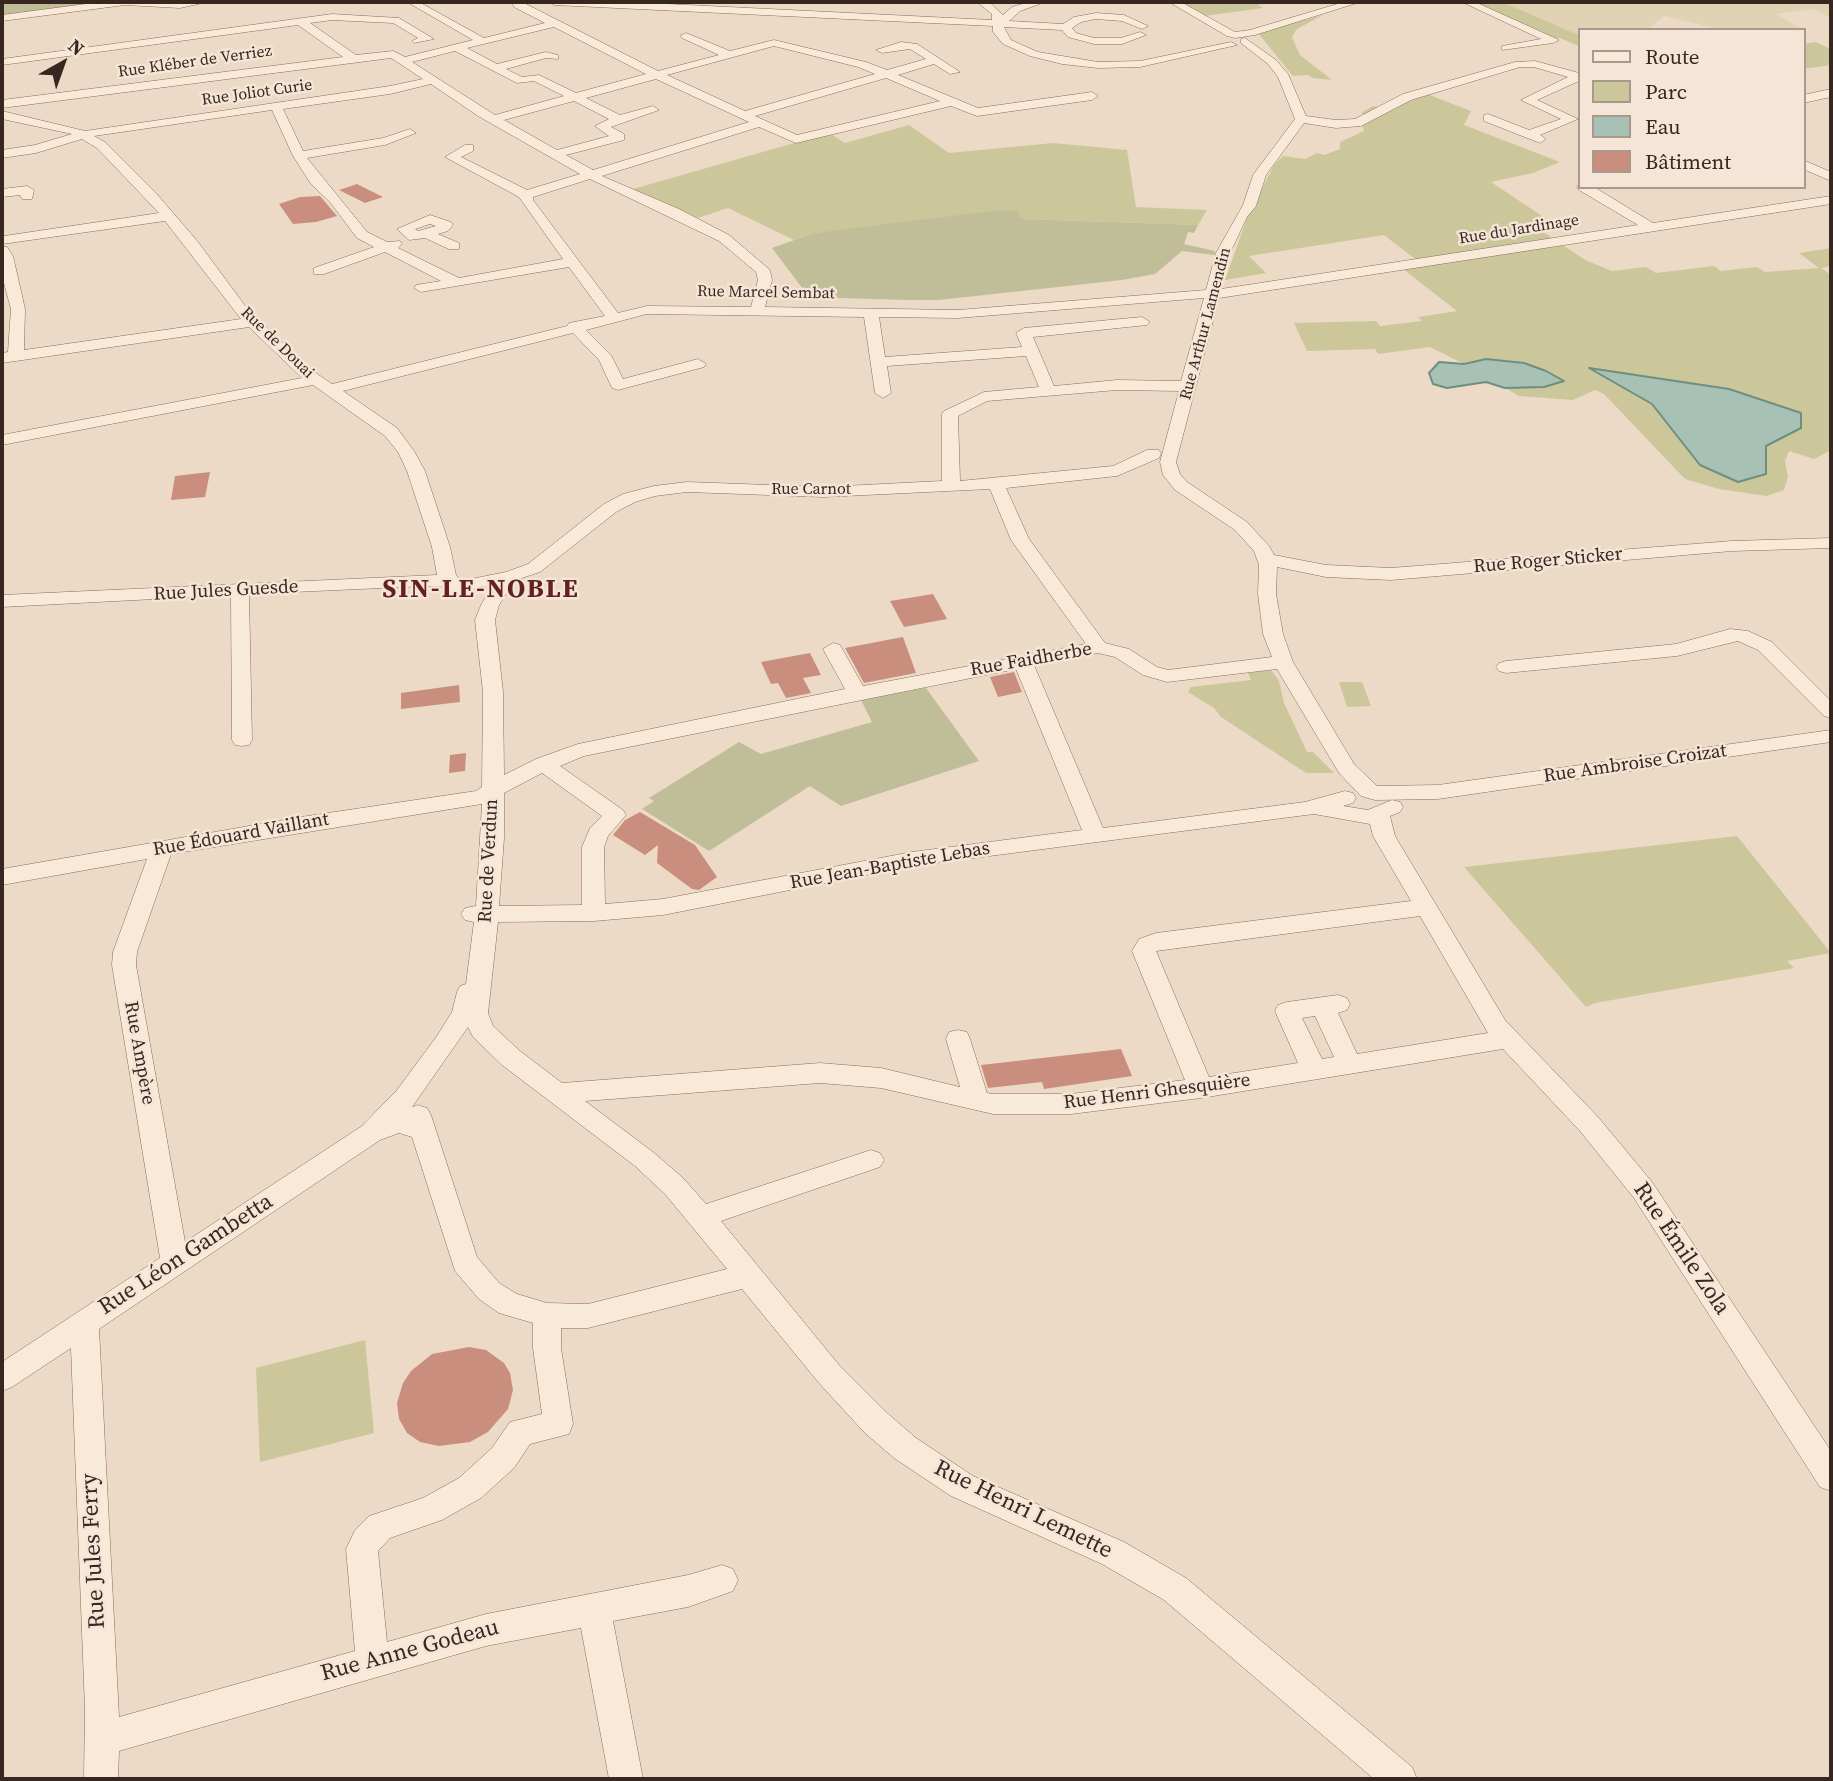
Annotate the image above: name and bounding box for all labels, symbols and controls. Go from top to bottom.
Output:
north arrow [28,28,98,98]
legend [1577,28,1805,189]
text: N [63,33,90,61]
street label: Rue Kléber de Verriez [117,42,273,82]
text: Route [1645,42,1700,71]
street label: Rue Joliot Curie [200,76,314,110]
text: Parc [1645,77,1687,106]
text: Eau [1645,112,1681,141]
text: Bâtiment [1645,147,1731,176]
street label: Rue du Jardinage [1458,211,1580,249]
street label: Rue Arthur Lamendin [1176,246,1236,402]
street label: Rue Marcel Sembat [697,282,835,304]
street label: Rue de Douai [236,303,318,383]
street label: Rue Carnot [771,480,851,500]
street label: Rue Roger Sticker [1472,543,1624,579]
district label: SIN-LE-NOBLE [384,574,578,606]
street label: Rue Jules Guesde [153,576,299,606]
street label: Rue Faidherbe [968,638,1094,682]
street label: Rue Ambroise Croizat [1542,740,1728,788]
street label: Rue de Verdun [474,798,504,924]
street label: Rue Édouard Vaillant [151,808,331,862]
street label: Rue Jean-Baptiste Lebas [788,837,992,895]
street label: Rue Ampère [119,999,159,1107]
street label: Rue Henri Ghesquière [1062,1069,1252,1115]
street label: Rue Émile Zola [1627,1178,1735,1320]
street label: Rue Léon Gambetta [94,1188,278,1322]
street label: Rue Henri Lemette [929,1455,1117,1565]
street label: Rue Jules Ferry [76,1472,112,1630]
street label: Rue Anne Godeau [318,1614,502,1688]

